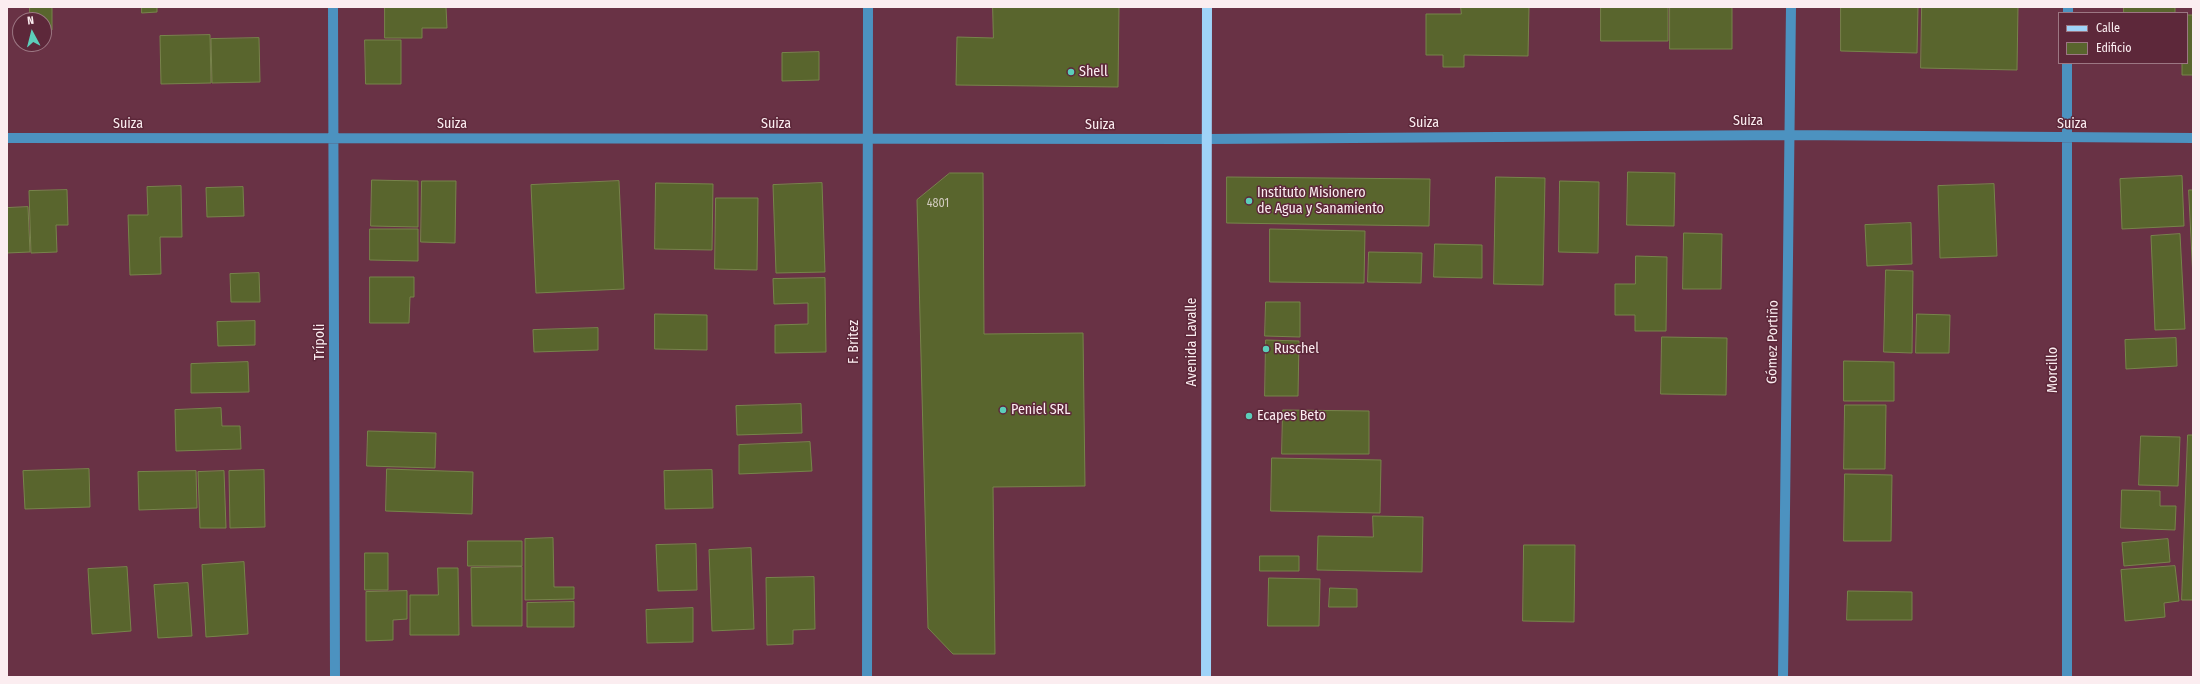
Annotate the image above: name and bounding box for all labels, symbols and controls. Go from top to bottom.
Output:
north arrow [12,12,52,52]
legend [2058,12,2188,64]
text: N [27,14,35,27]
text: Calle [2096,21,2120,35]
text: Edificio [2096,41,2132,55]
place label: Shell [1079,64,1108,80]
marker: Shell [1066,67,1076,77]
street label: Suiza [1733,113,1763,129]
street label: Suiza [1409,115,1439,131]
street label: Suiza [113,116,143,132]
street label: Suiza [437,116,467,132]
street label: Suiza [761,116,791,132]
street label: Suiza [2057,116,2087,132]
street label: Suiza [1085,117,1115,133]
place label: Instituto Misionero de Agua y Sanamiento [1257,185,1384,218]
marker: Instituto Misionero de Agua y Sanamiento [1244,196,1254,206]
house number: 4801 [927,197,949,211]
street label: Avenida Lavalle [1184,298,1200,386]
street label: Gómez Portiño [1764,300,1782,384]
street label: F. Britez [846,320,862,364]
street label: Trípoli [312,324,328,360]
place label: Ruschel [1274,341,1319,357]
marker: Ruschel [1261,344,1271,354]
street label: Morcillo [2045,347,2061,393]
place label: Peniel SRL [1011,402,1070,418]
marker: Peniel SRL [998,405,1008,415]
place label: Ecapes Beto [1257,408,1326,424]
marker: Ecapes Beto [1244,411,1254,421]

